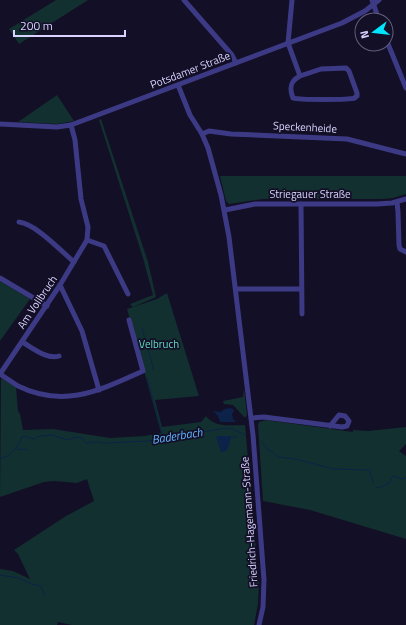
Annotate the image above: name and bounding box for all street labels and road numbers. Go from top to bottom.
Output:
street label: Potsdamer Straße [148,47,233,93]
street label: Speckenheide [273,117,338,137]
street label: Striegauer Straße [269,186,351,202]
street label: Am Vollbruch [13,272,61,332]
street label: Friedrich-Hagemann-Straße [236,456,262,588]

